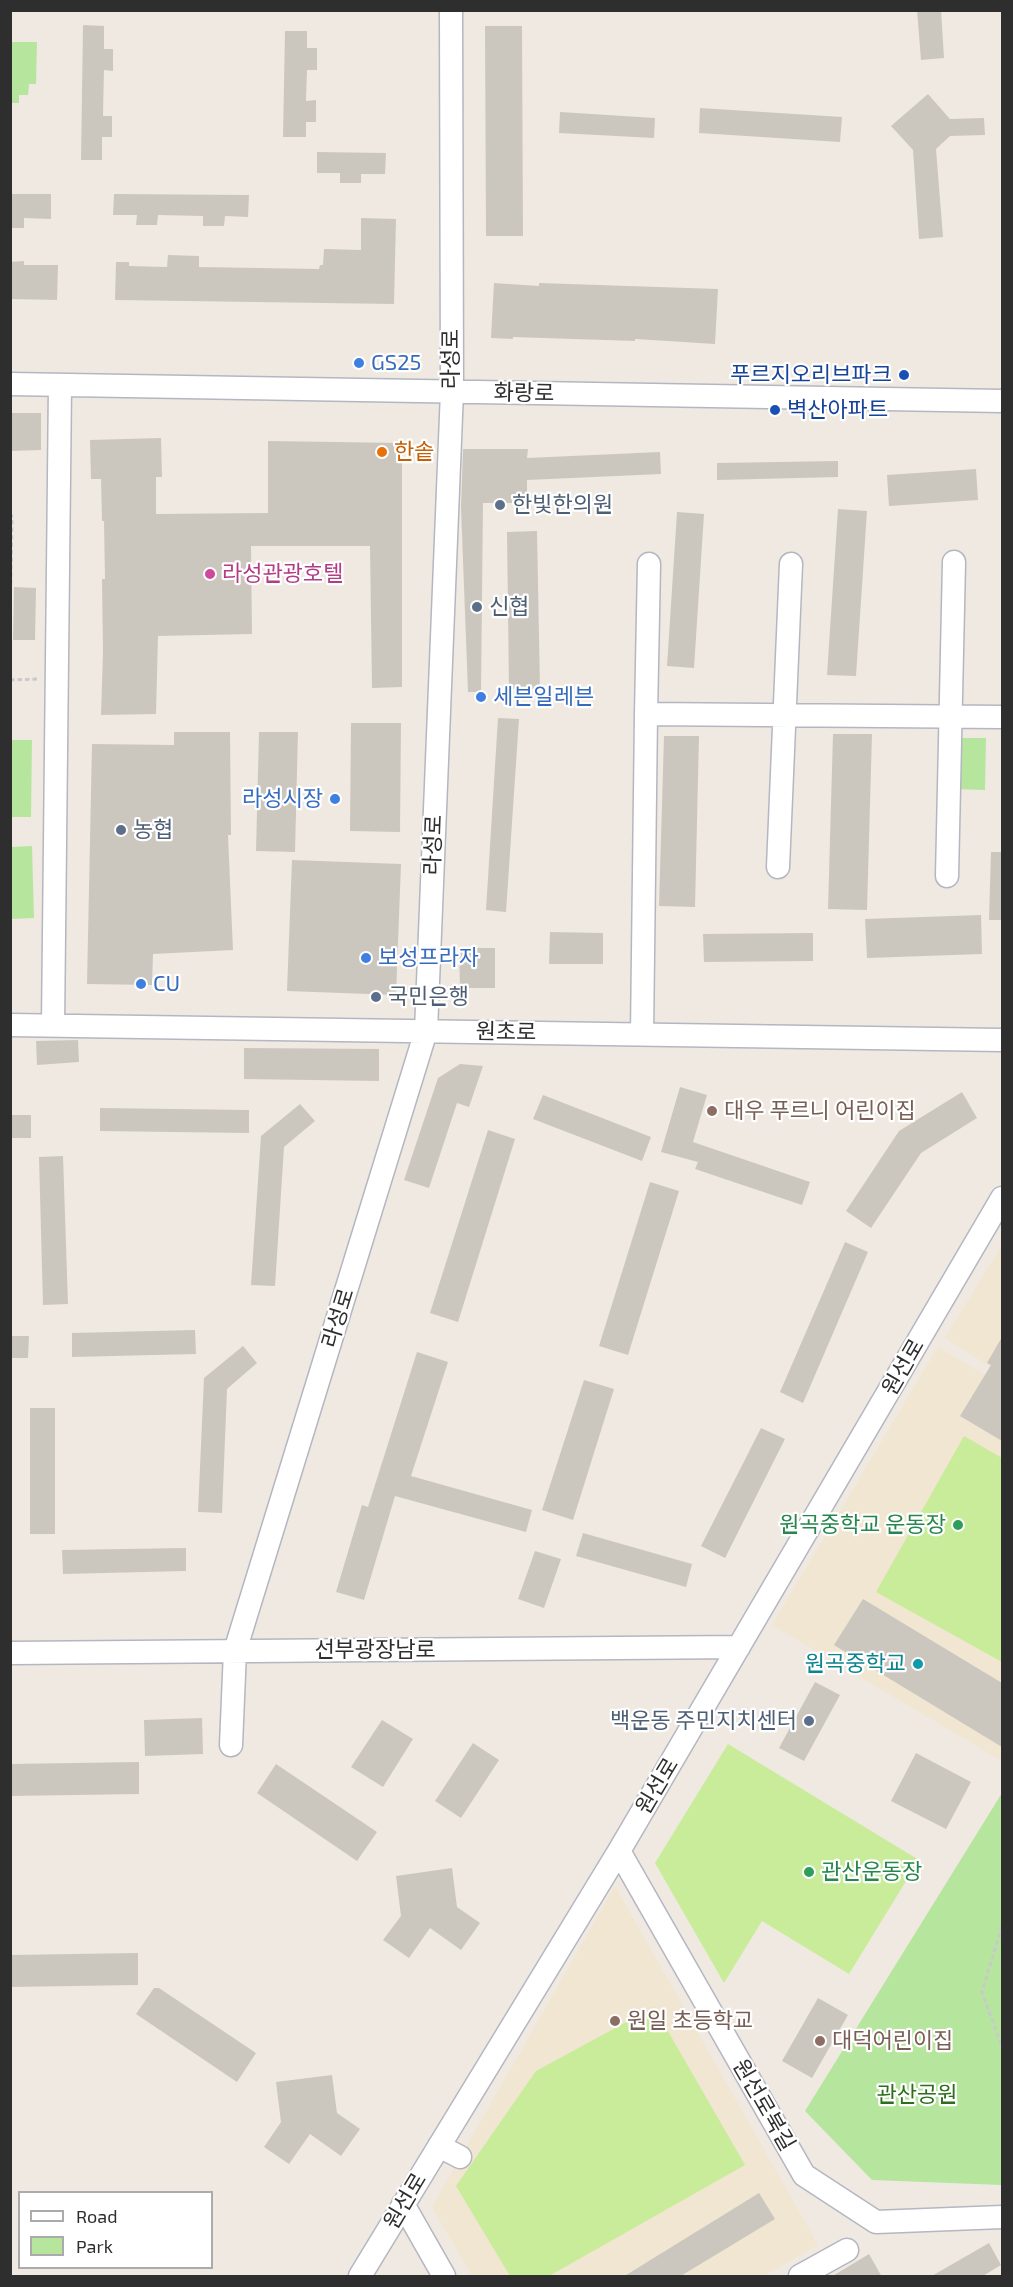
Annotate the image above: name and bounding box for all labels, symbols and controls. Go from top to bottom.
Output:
street label: 라성로 [438,329,464,389]
place label: GS25 [371,350,421,376]
marker: GS25 [352,356,366,370]
place label: 푸르지오리브파크 [730,362,892,388]
marker: 푸르지오리브파크 [897,368,911,382]
street label: 화랑로 [493,379,555,407]
place label: 벽산아파트 [787,397,888,423]
marker: 벽산아파트 [768,403,782,417]
place label: 한솥 [394,439,434,465]
marker: 한솥 [375,445,389,459]
place label: 한빛한의원 [512,492,613,518]
marker: 한빛한의원 [493,498,507,512]
place label: 라성관광호텔 [222,561,343,587]
marker: 라성관광호텔 [203,567,217,581]
place label: 신협 [489,594,529,620]
marker: 신협 [470,600,484,614]
place label: 세븐일레븐 [493,684,594,710]
marker: 세븐일레븐 [474,690,488,704]
place label: 라성시장 [242,786,323,812]
marker: 라성시장 [328,792,342,806]
street label: 라성로 [419,814,447,876]
place label: 농협 [133,817,173,843]
marker: 농협 [114,823,128,837]
place label: 보성프라자 [378,945,479,971]
marker: 보성프라자 [359,951,373,965]
place label: CU [153,971,180,997]
marker: CU [134,977,148,991]
place label: 국민은행 [388,984,469,1010]
marker: 국민은행 [369,990,383,1004]
street label: 원초로 [475,1018,537,1046]
place label: 대우 푸르니 어린이집 [724,1098,916,1124]
marker: 대우 푸르니 어린이집 [705,1104,719,1118]
street label: 라성로 [317,1285,359,1351]
street label: 원선로 [876,1334,930,1400]
place label: 원곡중학교 운동장 [779,1512,946,1538]
marker: 원곡중학교 운동장 [951,1518,965,1532]
street label: 선부광장남로 [314,1637,436,1663]
place label: 원곡중학교 [805,1651,906,1677]
marker: 원곡중학교 [911,1657,925,1671]
place label: 백운동 주민지치센터 [610,1708,797,1734]
marker: 백운동 주민지치센터 [802,1714,816,1728]
street label: 원선로 [630,1753,684,1819]
place label: 관산운동장 [821,1859,922,1885]
marker: 관산운동장 [802,1865,816,1879]
place label: 원일 초등학교 [627,2008,753,2034]
marker: 원일 초등학교 [608,2014,622,2028]
place label: 대덕어린이집 [832,2028,953,2054]
marker: 대덕어린이집 [813,2034,827,2048]
street label: 원선로북길 [727,2055,801,2155]
park label: 관산공원 [877,2082,957,2108]
street label: 원선로 [378,2168,432,2234]
legend [18,2191,213,2269]
text: Road [76,2205,117,2227]
text: Park [76,2235,113,2257]

